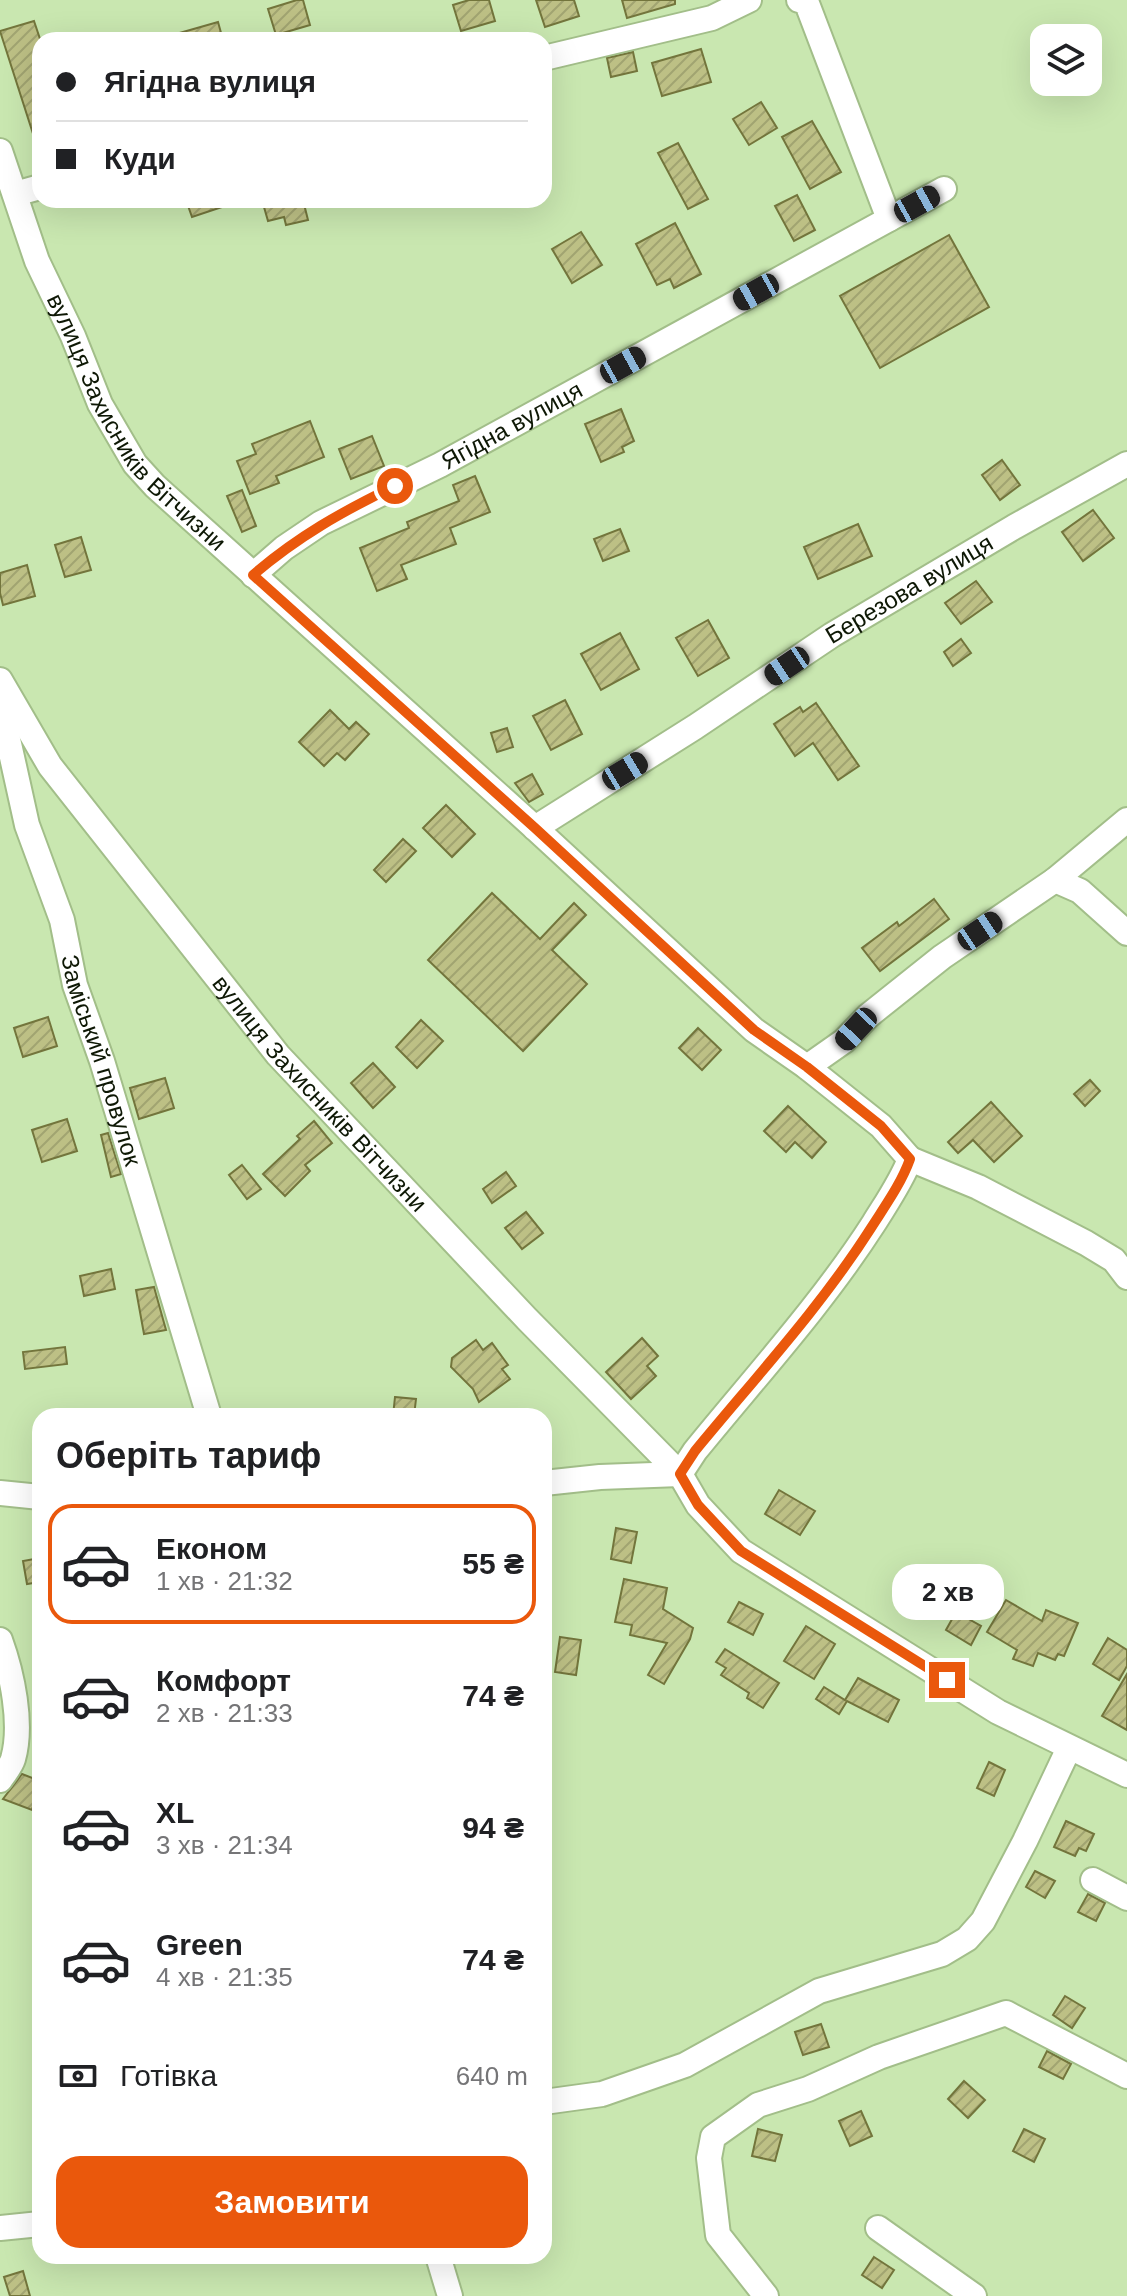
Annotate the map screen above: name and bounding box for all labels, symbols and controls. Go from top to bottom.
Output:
map controls [1030,24,1102,96]
button: layers [1030,24,1102,96]
text: Ягідна вулиця [104,65,316,98]
text: Куди [104,142,176,175]
car [890,182,944,226]
car [729,270,783,314]
street label: вулиця Захисників Вітчизни [42,289,231,556]
car [596,343,650,387]
street label: Ягідна вулиця [436,376,587,475]
route start [377,468,413,504]
street label: Березова вулиця [820,529,997,649]
car [760,643,814,689]
car [598,748,652,794]
car [953,908,1007,954]
street label: Заміський провулок [56,952,147,1169]
street label: вулиця Захисників Вітчизни [207,970,432,1217]
car [831,1003,881,1055]
text: Оберіть тариф [56,1435,321,1476]
icon: car [60,1528,132,1600]
text: Економ [156,1532,267,1565]
text: 55 ₴ [462,1547,524,1580]
callout: 2 хв [891,1564,1003,1620]
text: 1 хв · 21:32 [156,1566,293,1596]
text: 2 хв [922,1577,974,1607]
icon: car [60,1660,132,1732]
route end [929,1662,965,1698]
text: Комфорт [156,1664,291,1697]
text: 74 ₴ [462,1679,524,1712]
text: 2 хв · 21:33 [156,1698,293,1728]
icon: car [60,1792,132,1864]
text: XL [156,1796,194,1829]
text: 94 ₴ [462,1811,524,1844]
text: 3 хв · 21:34 [156,1830,293,1860]
icon: car [60,1924,132,1996]
text: Green [156,1928,243,1961]
text: 74 ₴ [462,1943,524,1976]
text: 4 хв · 21:35 [156,1962,293,1992]
icon: cash [56,2054,100,2098]
text: Готівка [120,2059,217,2092]
text: 640 m [456,2061,528,2091]
button: Замовити [56,2156,528,2248]

